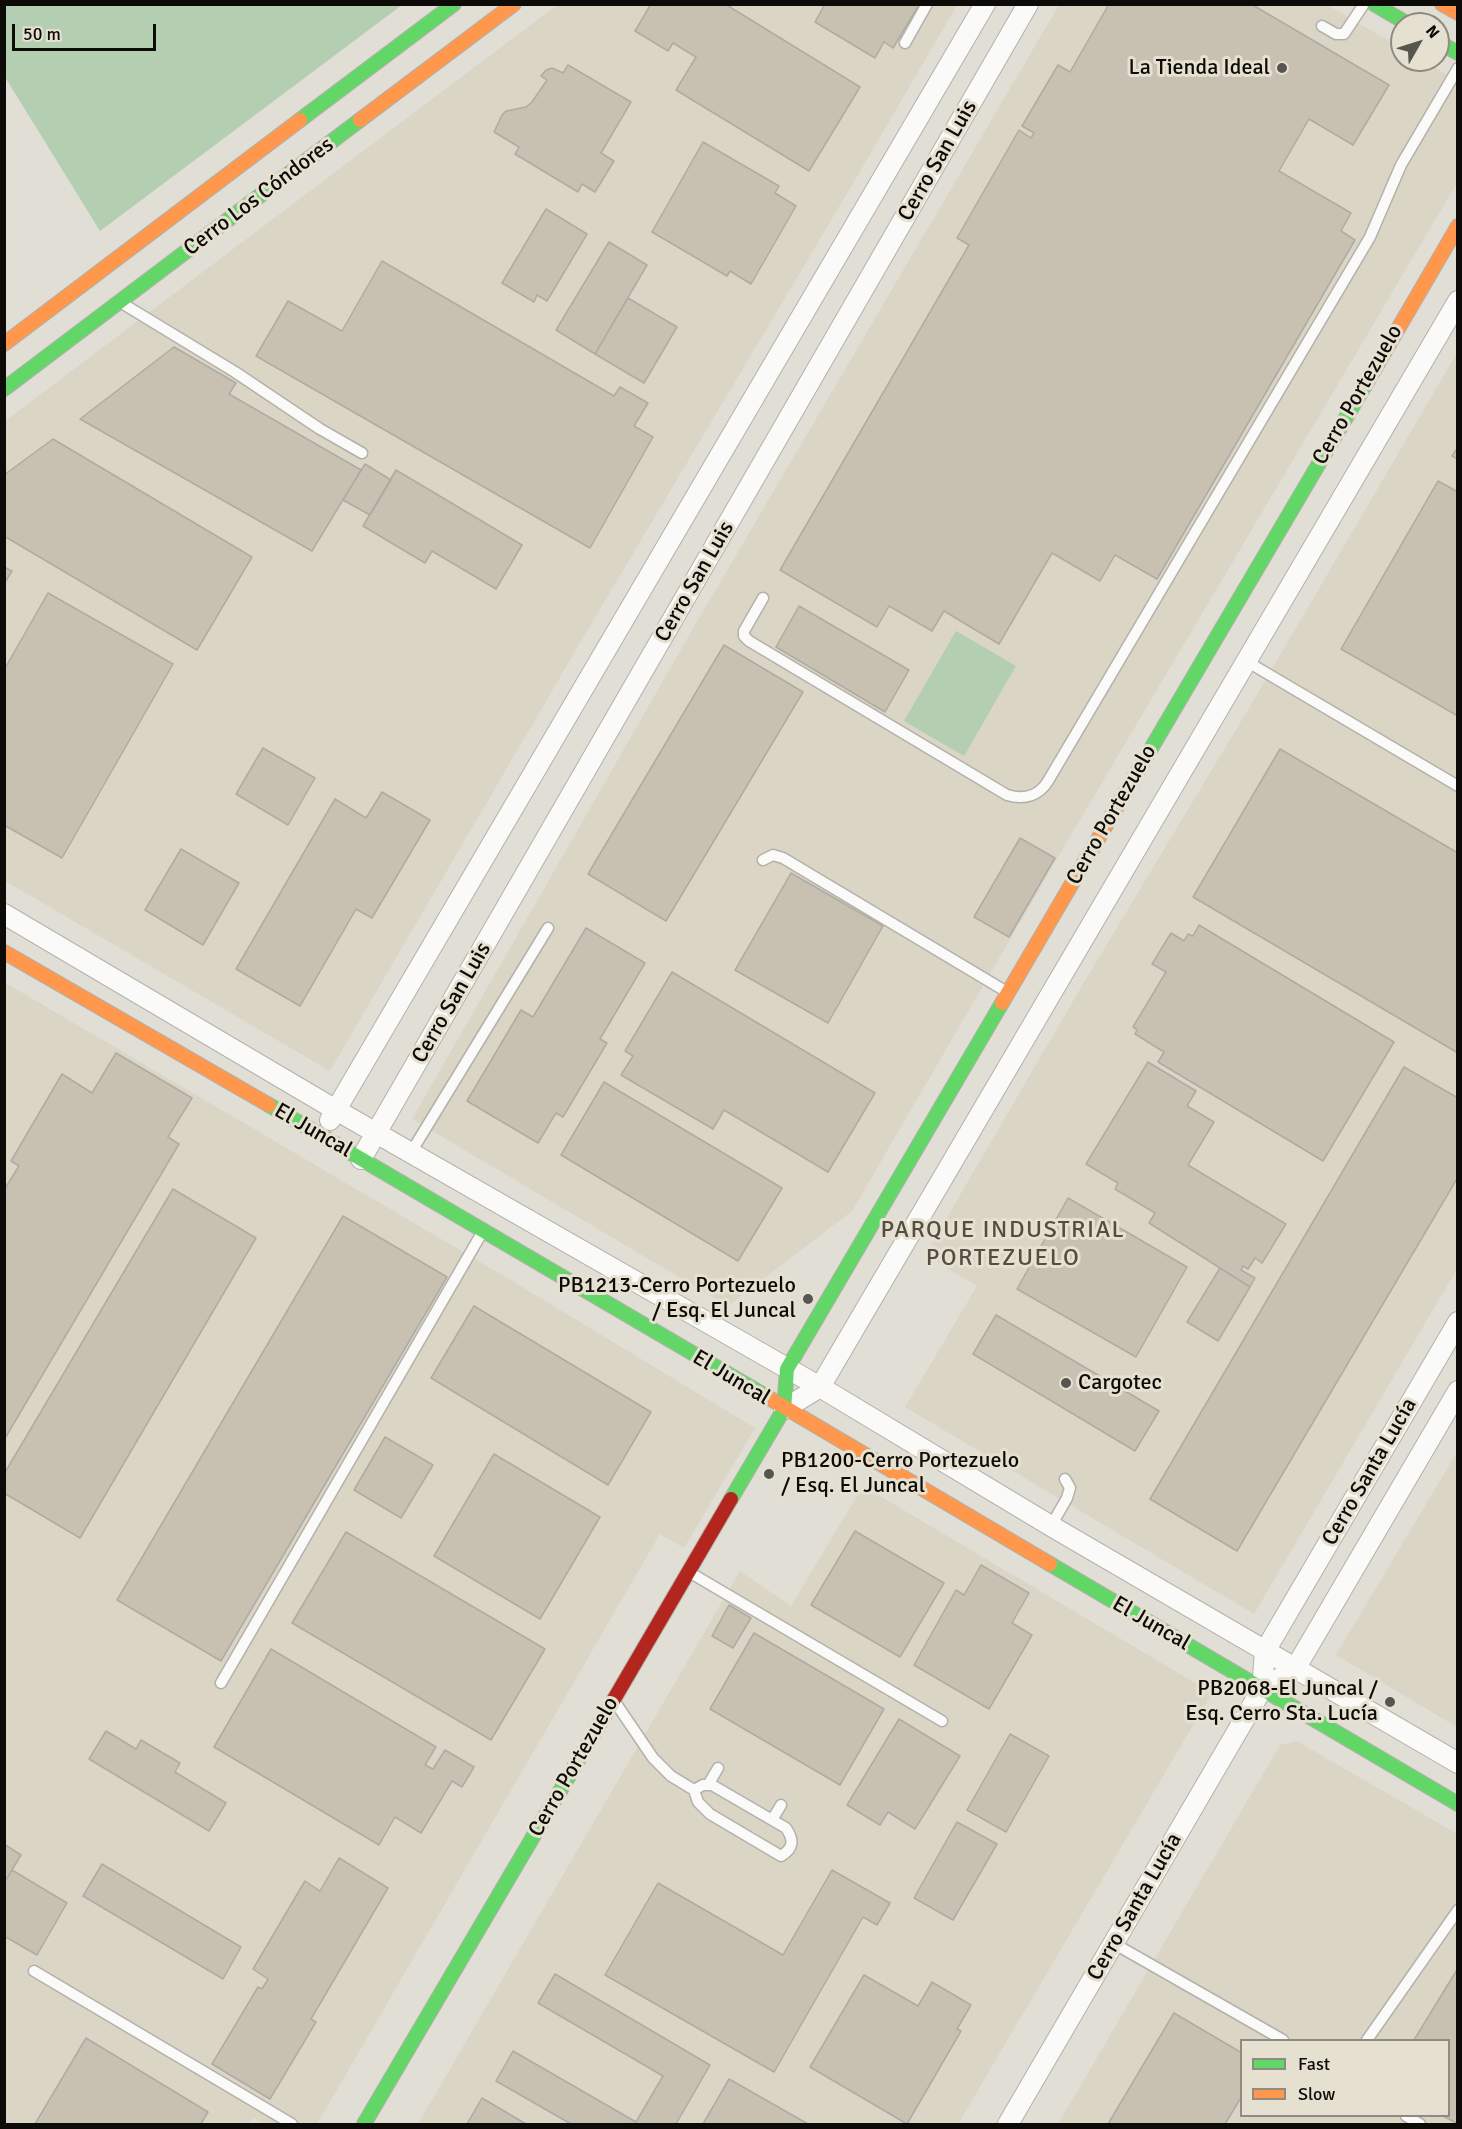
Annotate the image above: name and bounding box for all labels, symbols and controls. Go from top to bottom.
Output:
scale bar [15,12,159,50]
north arrow [1390,12,1450,72]
text: N [1421,21,1444,43]
text: 50 m [23,23,61,45]
place label: La Tienda Ideal [1129,55,1270,81]
marker: La Tienda Ideal [1275,61,1289,75]
street label: Cerro San Luis [893,96,983,226]
street label: Cerro Los Cóndores [179,132,339,262]
street label: Cerro Portezuelo [1307,320,1409,470]
street label: Cerro San Luis [650,517,740,647]
street label: Cerro Portezuelo [1061,740,1163,890]
street label: Cerro San Luis [407,938,497,1068]
street label: El Juncal [269,1098,357,1164]
district label: PARQUE INDUSTRIAL PORTEZUELO [881,1217,1125,1273]
place label: PB1213-Cerro Portezuelo / Esq. El Juncal [558,1273,796,1324]
marker: PB1213-Cerro Portezuelo / Esq. El Juncal [801,1292,815,1306]
street label: El Juncal [687,1345,775,1411]
place label: Cargotec [1078,1370,1162,1396]
marker: Cargotec [1059,1376,1073,1390]
street label: Cerro Santa Lucía [1317,1394,1423,1550]
place label: PB1200-Cerro Portezuelo / Esq. El Juncal [781,1448,1019,1500]
marker: PB1200-Cerro Portezuelo / Esq. El Juncal [762,1467,776,1481]
street label: El Juncal [1107,1591,1195,1657]
place label: PB2068-El Juncal / Esq. Cerro Sta. Lucía [1185,1676,1378,1728]
street label: Cerro Portezuelo [523,1692,625,1842]
marker: PB2068-El Juncal / Esq. Cerro Sta. Lucía [1383,1695,1397,1709]
street label: Cerro Santa Lucía [1082,1829,1188,1985]
legend [1240,2039,1450,2117]
text: Fast [1298,2053,1330,2075]
text: Slow [1298,2083,1335,2105]

